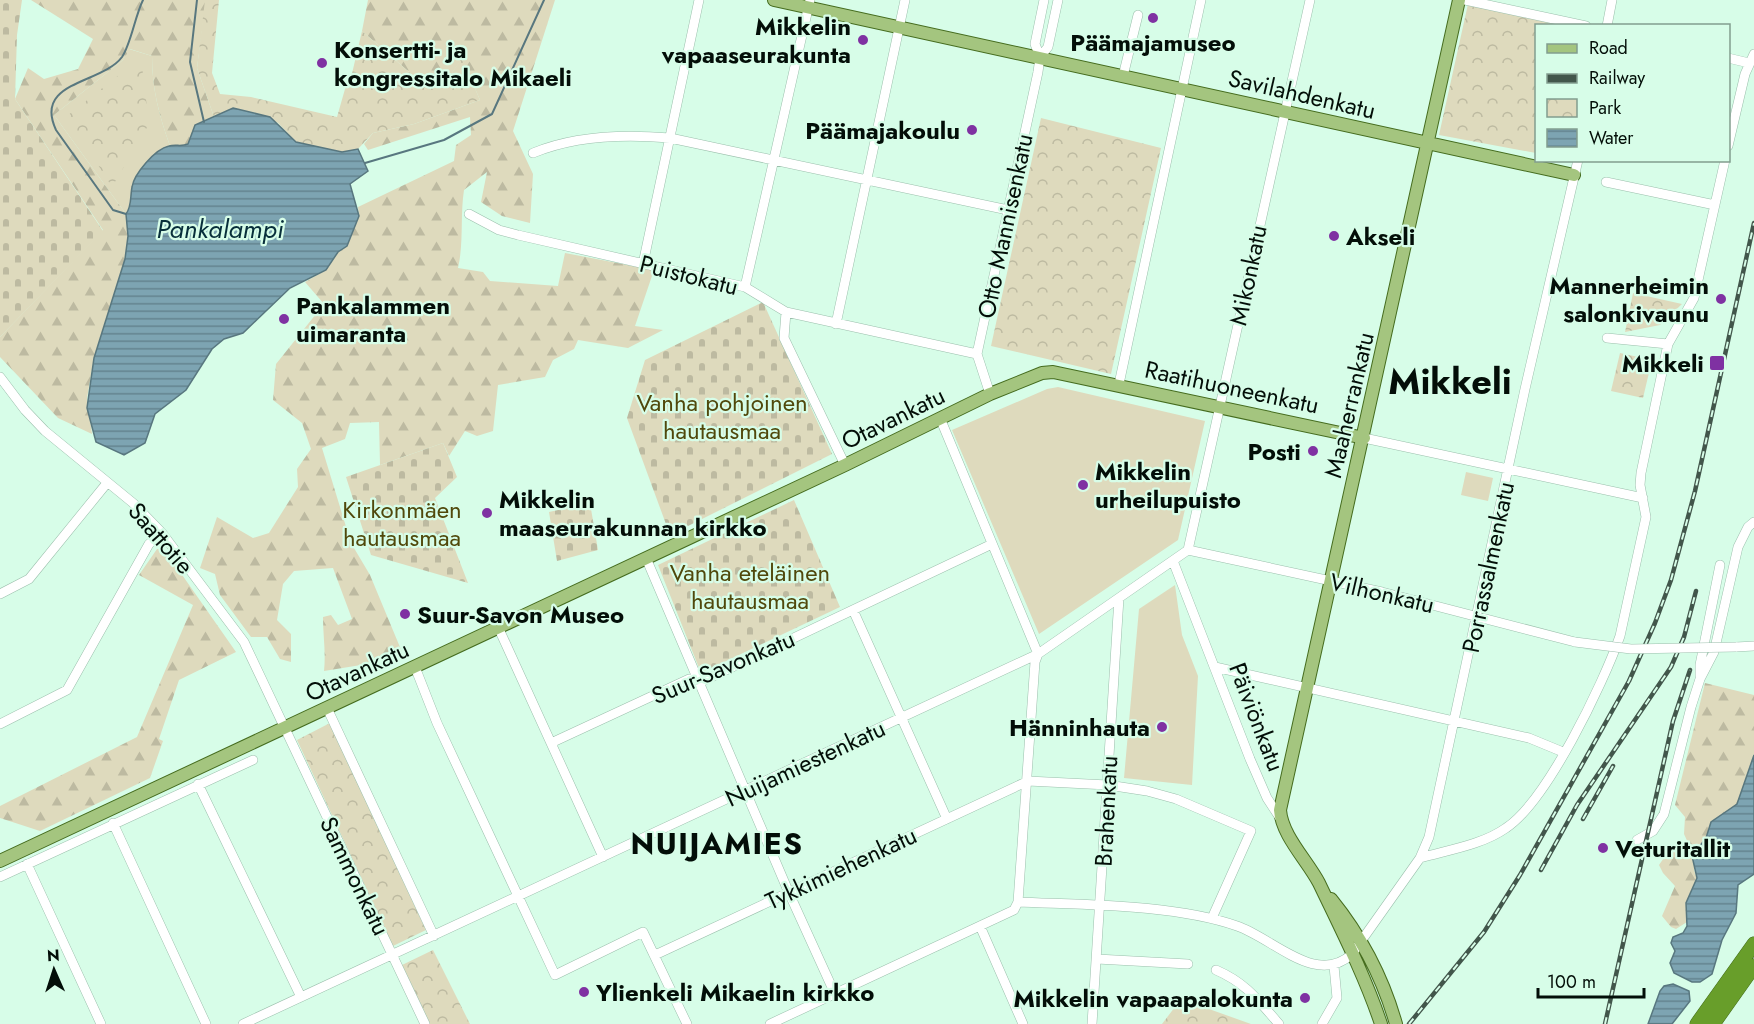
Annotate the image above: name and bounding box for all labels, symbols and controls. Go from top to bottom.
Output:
place label: Mikkelin vapaaseurakunta [661,9,851,72]
marker: Päämajamuseo [1146,11,1160,25]
legend [1535,24,1730,162]
place label: Päämajamuseo [1070,25,1236,60]
place label: Konsertti- ja kongressitalo Mikaeli [334,32,572,95]
marker: Mikkelin vapaaseurakunta [856,33,870,47]
text: Road [1589,35,1628,61]
marker: Konsertti- ja kongressitalo Mikaeli [315,56,329,70]
street label: Savilahdenkatu [1225,60,1379,128]
text: Railway [1589,65,1645,91]
text: Park [1589,95,1621,121]
place label: Päämajakoulu [805,113,960,148]
marker: Päämajakoulu [965,123,979,137]
text: Water [1589,125,1634,151]
street label: Otto Mannisenkatu [968,130,1042,322]
water label: Pankalampi [157,210,284,248]
place label: Akseli [1345,219,1415,254]
street label: Mikonkatu [1220,221,1276,329]
marker: Akseli [1327,229,1341,243]
street label: Puistokatu [636,246,742,304]
place label: Mannerheimin salonkivaunu [1549,268,1709,331]
place label: Pankalammen uimaranta [296,288,450,351]
marker: Mannerheimin salonkivaunu [1714,292,1728,306]
marker: Pankalammen uimaranta [277,312,291,326]
street label: Maaherrankatu [1315,329,1383,481]
place label: Mikkeli [1622,346,1704,381]
street label: Raatihuoneenkatu [1142,351,1322,423]
marker: Mikkeli [1708,354,1726,372]
district label: Mikkeli [1388,355,1512,407]
street label: Otavankatu [835,378,951,458]
park label: Vanha pohjoinen hautausmaa [636,385,808,448]
place label: Posti [1247,434,1301,469]
marker: Posti [1306,444,1320,458]
place label: Mikkelin urheilupuisto [1095,454,1241,517]
marker: Mikkelin urheilupuisto [1076,478,1090,492]
street label: Porrassalmenkatu [1453,478,1523,656]
place label: Mikkelin maaseurakunnan kirkko [499,482,767,545]
park label: Kirkonmäen hautausmaa [342,492,462,555]
street label: Saattotie [120,494,202,582]
marker: Mikkelin maaseurakunnan kirkko [480,506,494,520]
park label: Vanha eteläinen hautausmaa [670,555,830,618]
street label: Vilhonkatu [1326,564,1438,622]
place label: Suur-Savon Museo [417,597,624,632]
marker: Suur-Savon Museo [398,607,412,621]
street label: Suur-Savonkatu [646,621,800,713]
street label: Otavankatu [299,632,415,710]
street label: Päiviönkatu [1220,658,1294,776]
place label: Hänninhauta [1009,710,1150,745]
street label: Nuijamiestenkatu [719,711,891,815]
marker: Hänninhauta [1155,720,1169,734]
street label: Brahenkatu [1086,755,1126,867]
street label: Sammonkatu [311,811,399,941]
street label: Tykkimiehenkatu [759,818,923,918]
district label: NUIJAMIES [630,822,804,865]
place label: Veturitallit [1614,831,1731,866]
marker: Veturitallit [1596,841,1610,855]
north arrow [24,940,84,1000]
text: N [46,944,60,967]
scale bar [1538,961,1644,999]
text: 100 m [1547,969,1596,995]
place label: Ylienkeli Mikaelin kirkko [595,975,875,1010]
place label: Mikkelin vapaapalokunta [1013,981,1293,1016]
marker: Ylienkeli Mikaelin kirkko [577,985,591,999]
marker: Mikkelin vapaapalokunta [1298,991,1312,1005]

